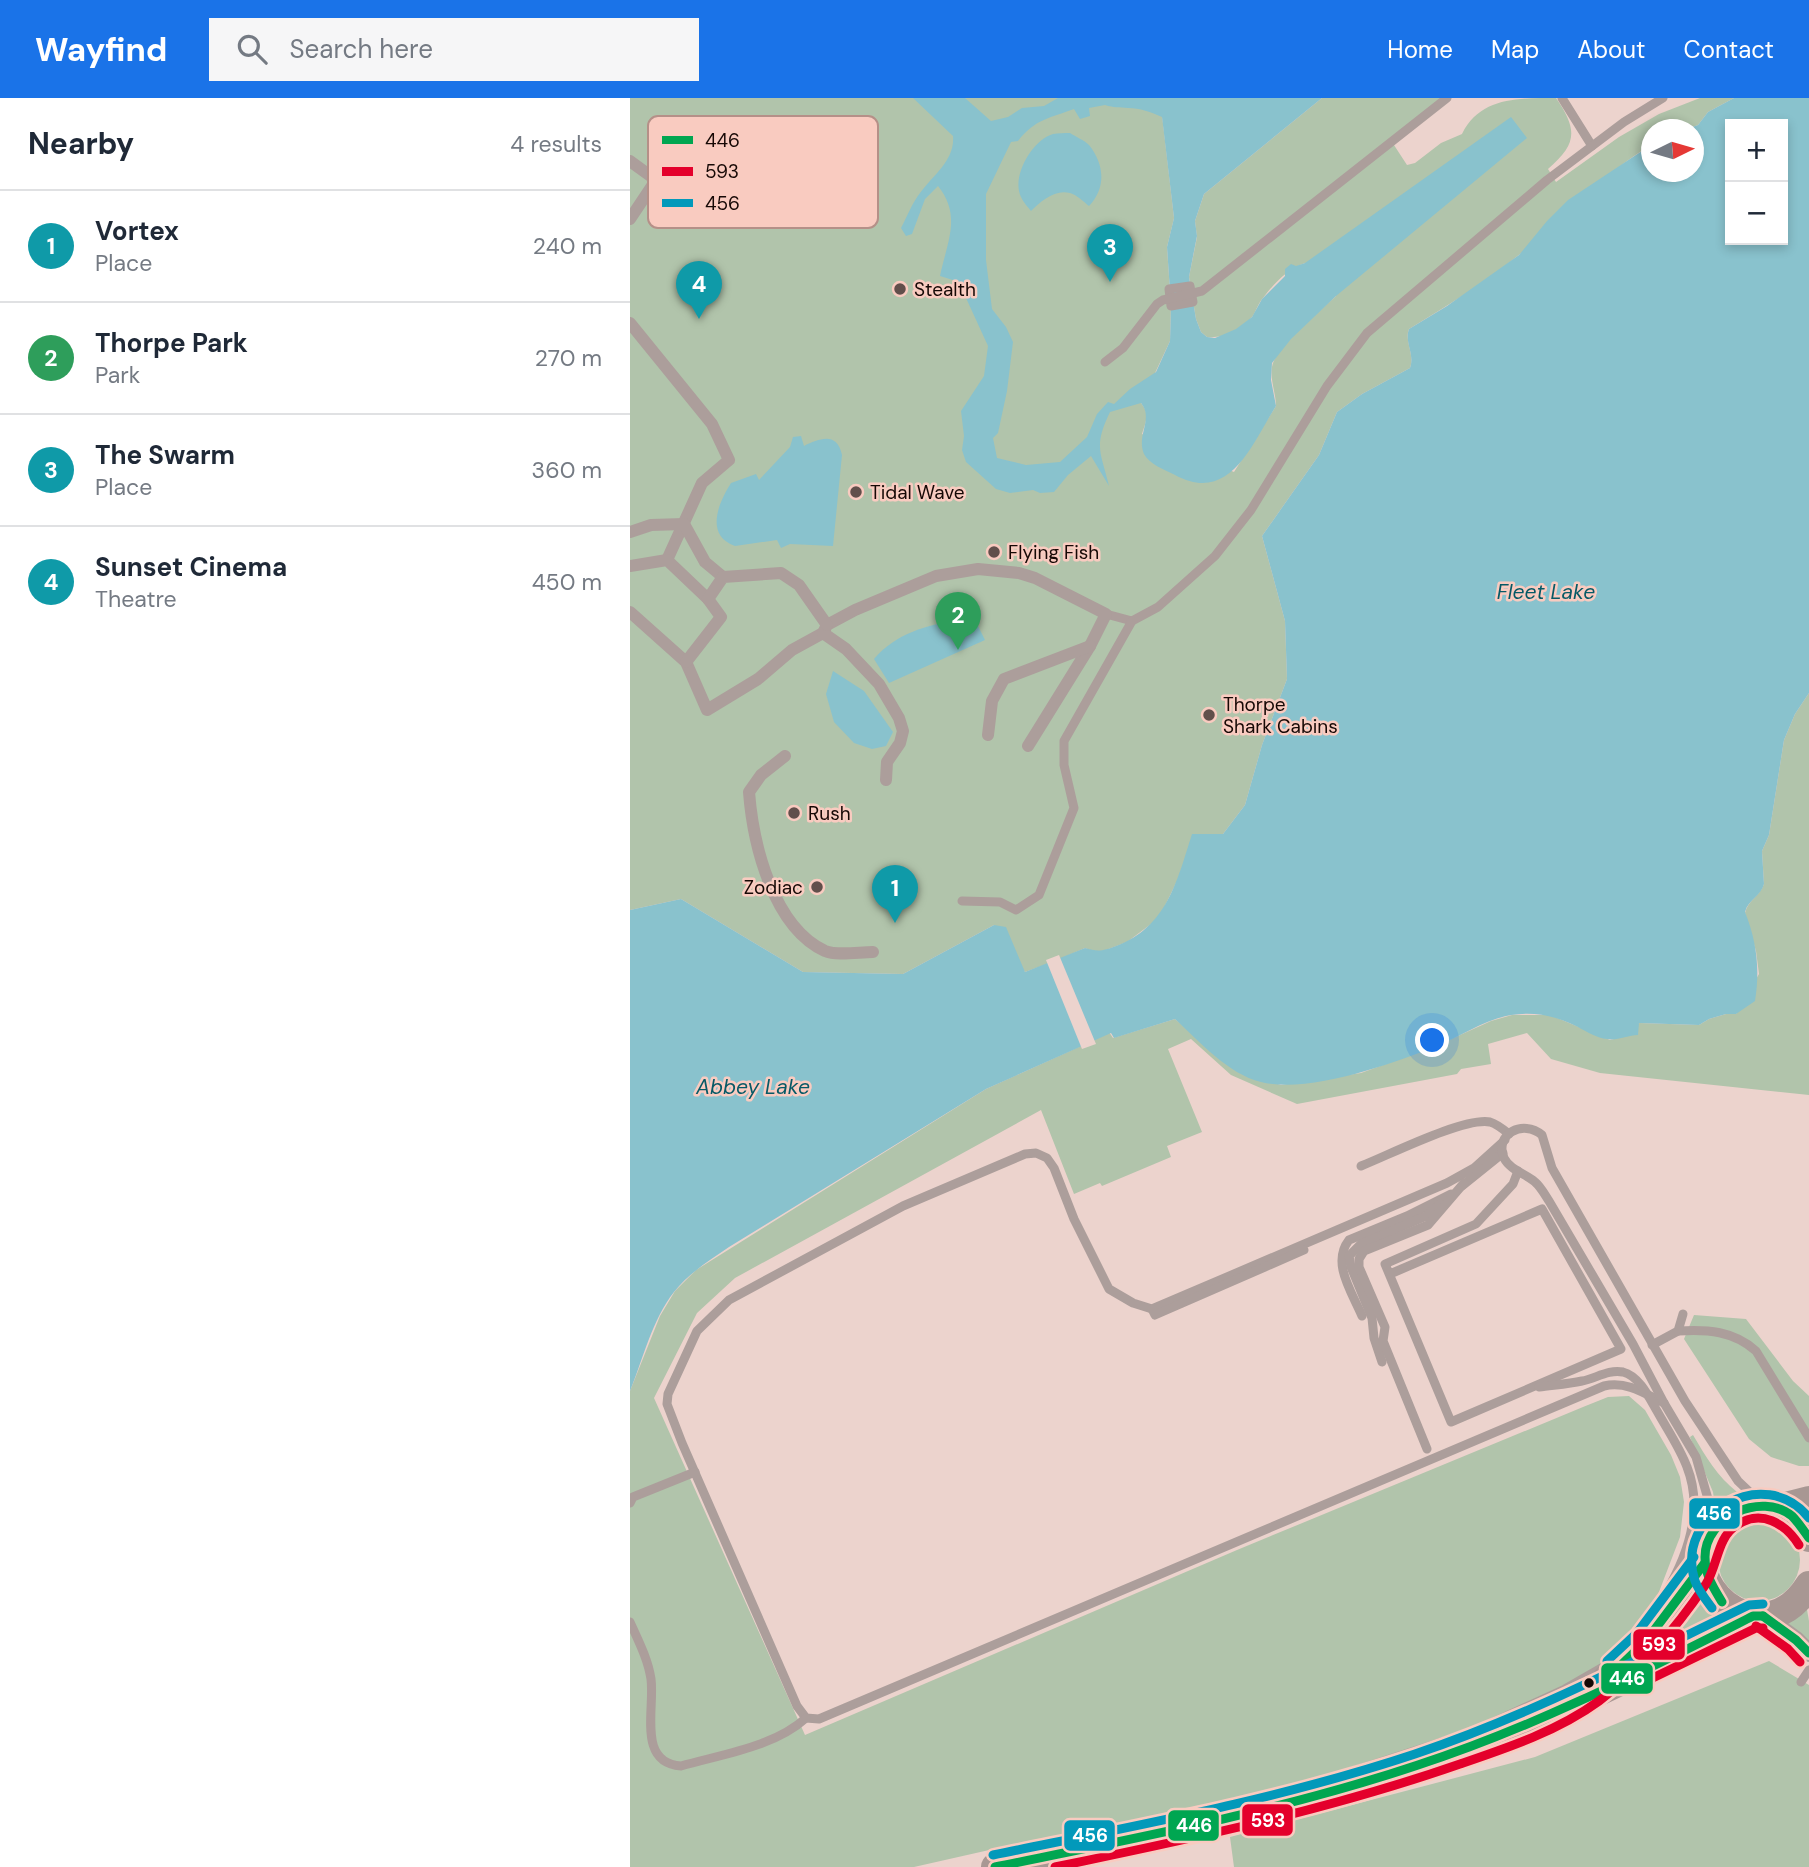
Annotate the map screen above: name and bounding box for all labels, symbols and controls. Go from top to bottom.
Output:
search box [209,18,699,81]
text: Wayfind [35,28,167,71]
icon: search [233,30,271,68]
text: Search here [289,32,433,66]
text: Home [1387,34,1453,65]
text: Map [1491,34,1539,65]
text: About [1577,34,1646,65]
text: Contact [1684,34,1774,65]
legend [648,116,878,228]
north arrow [1641,119,1704,182]
map controls [1725,119,1788,245]
button: + [1725,119,1788,182]
text: Nearby [28,124,134,163]
text: 446 [705,128,740,153]
text: 4 results [510,129,602,159]
text: 593 [705,159,739,184]
button: − [1725,182,1788,245]
text: 456 [705,191,740,216]
text: Vortex [95,214,179,248]
pin: 3 [1087,224,1133,282]
text: 1 [47,231,55,261]
text: 240 m [533,231,602,261]
text: Place [95,248,152,278]
pin: 4 [676,261,722,319]
place label: Stealth [914,277,976,302]
marker: Stealth [892,281,908,297]
text: Thorpe Park [95,326,248,360]
text: 2 [44,343,58,373]
text: 270 m [535,343,602,373]
text: Park [95,360,140,390]
text: The Swarm [95,438,235,472]
text: 3 [44,455,58,485]
text: 360 m [532,455,602,485]
text: Place [95,472,152,502]
place label: Tidal Wave [870,480,965,505]
marker: Tidal Wave [848,484,864,500]
place label: Flying Fish [1008,540,1099,565]
marker: Flying Fish [986,544,1002,560]
text: Sunset Cinema [95,550,287,584]
text: 4 [44,567,58,597]
text: 450 m [532,567,602,597]
water label: Fleet Lake [1497,578,1595,606]
text: Theatre [95,584,177,614]
pin: 2 [935,592,981,650]
place label: Thorpe Shark Cabins [1223,692,1338,739]
marker: Thorpe Shark Cabins [1201,707,1217,723]
place label: Rush [808,801,851,826]
marker: Rush [786,805,802,821]
pin: 1 [872,865,918,923]
place label: Zodiac [744,875,803,900]
marker: Zodiac [809,879,825,895]
your location [1415,1023,1449,1057]
water label: Abbey Lake [695,1073,810,1101]
line badge: 456 [1688,1497,1741,1530]
text: 456 [1696,1501,1732,1526]
line badge: 593 [1632,1628,1686,1661]
text: 593 [1642,1632,1676,1657]
line badge: 446 [1600,1662,1654,1695]
text: 446 [1609,1666,1645,1691]
unlabelled marker [1582,1676,1596,1690]
line badge: 593 [1241,1803,1294,1837]
text: 593 [1251,1808,1285,1833]
line badge: 446 [1167,1809,1220,1842]
text: 446 [1176,1813,1212,1838]
line badge: 456 [1063,1819,1116,1852]
text: 456 [1072,1823,1108,1848]

